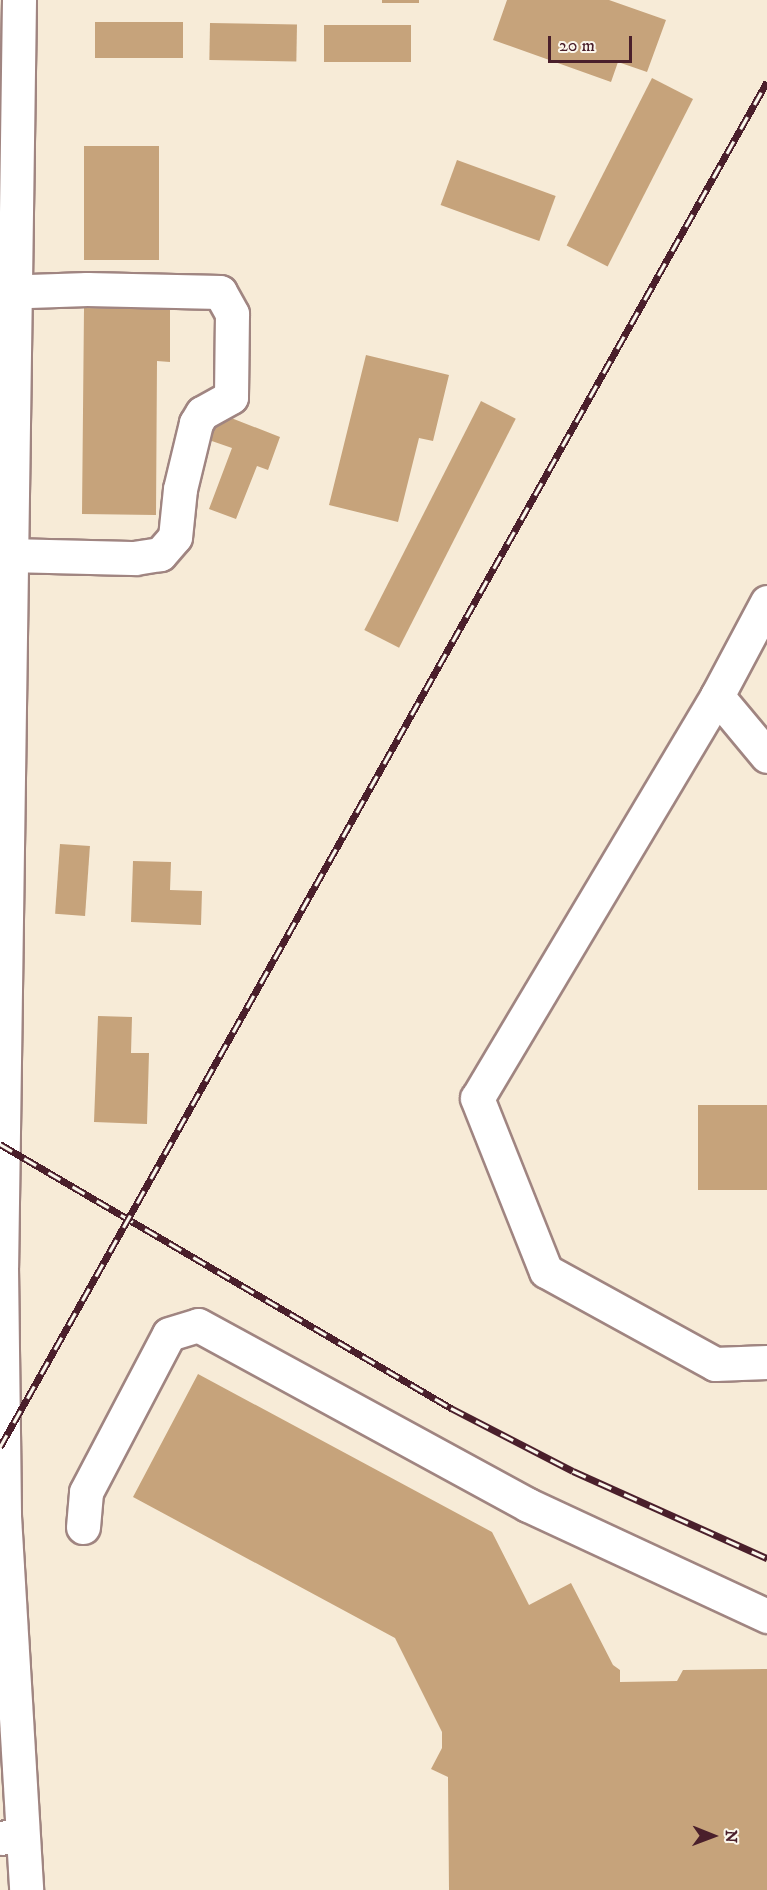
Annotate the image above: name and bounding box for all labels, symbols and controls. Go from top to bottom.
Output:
scale bar [551,24,635,62]
text: 20 m [559,35,595,57]
north arrow [683,1806,743,1866]
text: N [721,1830,741,1843]

